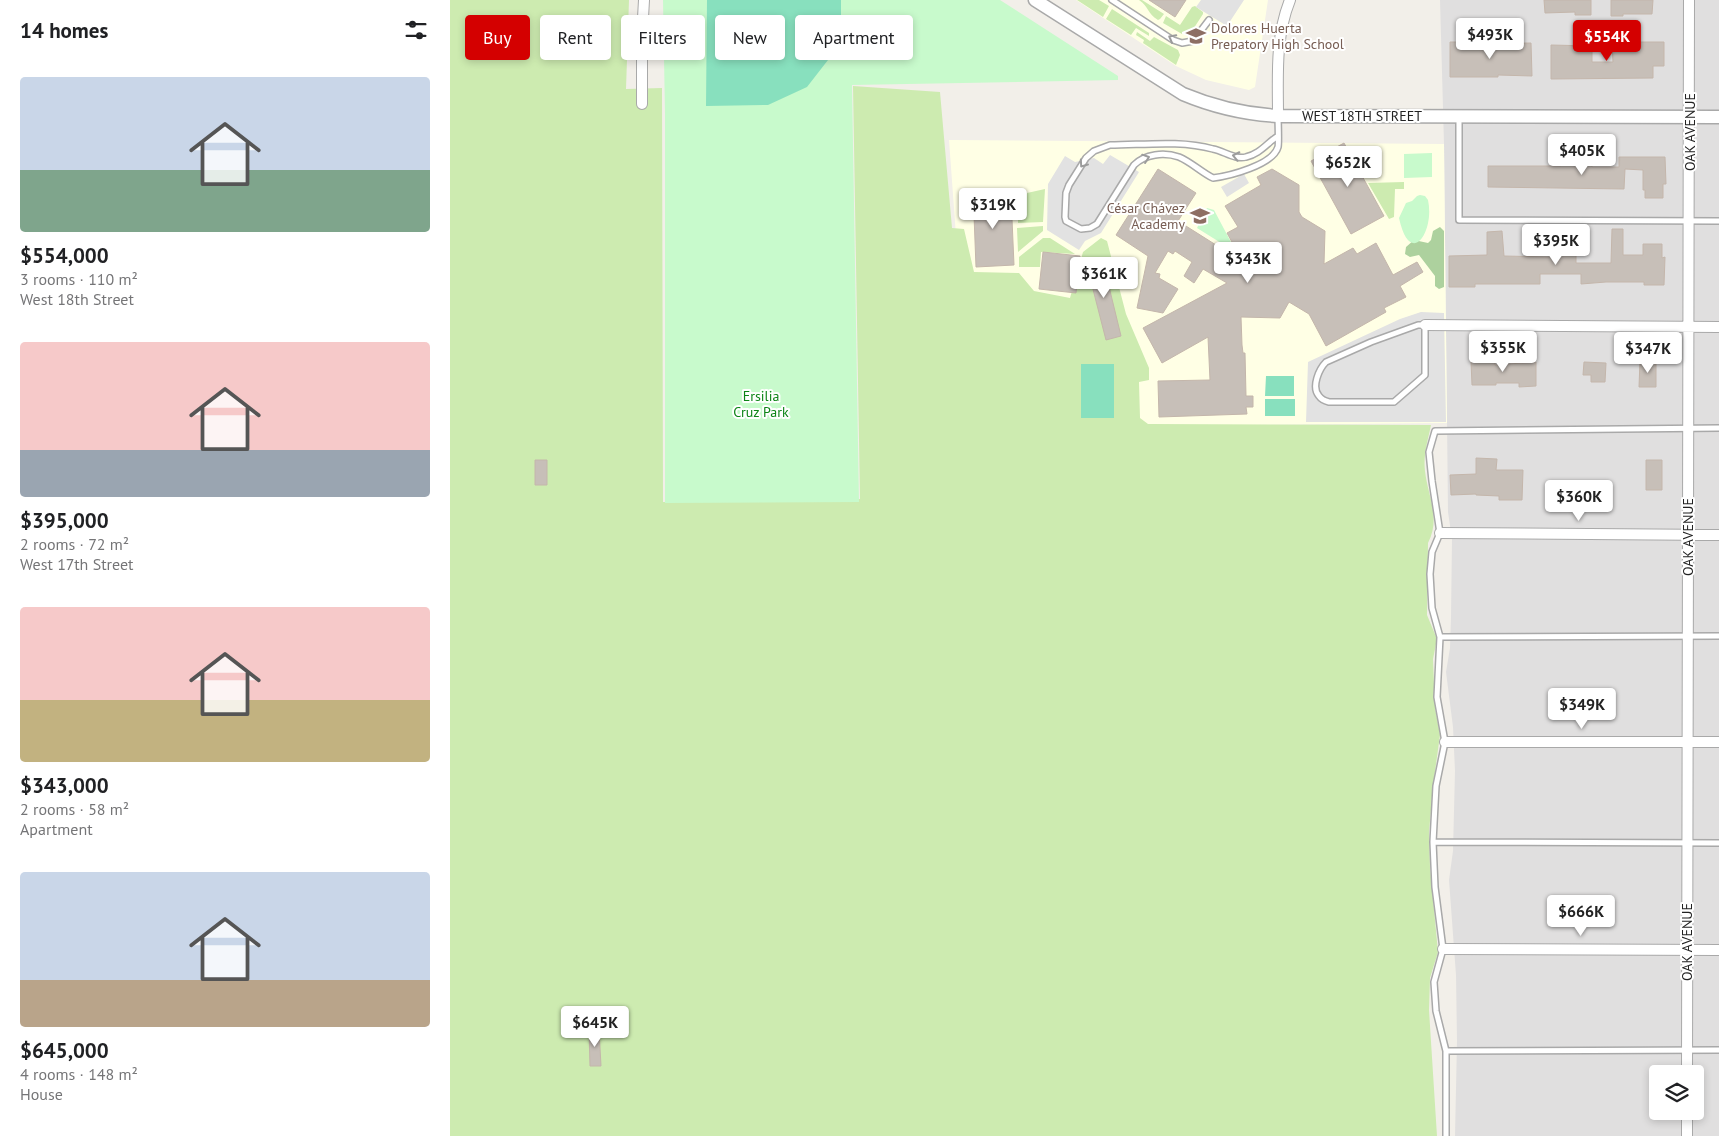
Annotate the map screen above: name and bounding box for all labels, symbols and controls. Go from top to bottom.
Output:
chip: Buy [465,15,530,60]
chip: Rent [540,15,611,60]
chip: Filters [621,15,705,60]
chip: New [715,15,785,60]
chip: Apartment [795,15,913,60]
icon: filters [402,16,430,44]
text: 14 homes [20,17,108,44]
pin: $493K [1455,18,1525,60]
place label: Dolores Huerta Prepatory High School [1211,19,1344,53]
pin: $554K [1572,20,1642,62]
text: $493K [1467,24,1513,44]
school or university icon: Dolores Huerta Prepatory High School [1185,25,1207,47]
text: $554K [1584,26,1630,46]
one-way arrow [1168,34,1177,44]
street label: OAK AVENUE [1681,93,1699,171]
street label: WEST 18TH STREET [1302,107,1422,125]
icon: home [180,109,270,199]
pin: $405K [1547,134,1617,176]
text: $405K [1559,140,1605,160]
pin: $652K [1313,146,1383,188]
one-way arrow [1232,151,1241,162]
text: $652K [1325,152,1371,172]
one-way arrow [1141,154,1150,164]
one-way arrow [1080,158,1089,168]
pin: $319K [958,188,1028,230]
text: $319K [970,194,1016,214]
place label: César Chávez Academy [1107,199,1185,233]
school or university icon: César Chávez Academy [1189,205,1211,227]
pin: $395K [1521,224,1591,266]
text: $395K [1533,230,1579,250]
text: $554,000 [20,242,109,269]
pin: $343K [1213,242,1283,284]
text: $343K [1225,248,1271,268]
pin: $361K [1069,256,1139,299]
text: $361K [1081,263,1127,283]
text: 3 rooms · 110 m² [20,269,138,289]
text: West 18th Street [20,289,134,309]
pin: $355K [1468,330,1538,373]
pin: $347K [1613,332,1683,374]
text: $355K [1480,337,1526,357]
text: $347K [1625,338,1671,358]
icon: home [180,374,270,464]
park label: Ersilia Cruz Park [733,387,789,421]
pin: $360K [1544,480,1614,522]
text: $360K [1556,486,1602,506]
street label: OAK AVENUE [1679,498,1697,576]
text: $395,000 [20,507,109,534]
text: 2 rooms · 72 m² [20,534,129,554]
text: West 17th Street [20,554,134,574]
icon: home [180,639,270,729]
pin: $349K [1547,688,1617,730]
text: $349K [1559,694,1605,714]
text: $343,000 [20,772,109,799]
text: 2 rooms · 58 m² [20,799,129,819]
text: Apartment [20,819,93,839]
pin: $666K [1546,894,1616,937]
text: $666K [1558,901,1604,921]
street label: OAK AVENUE [1678,903,1696,981]
icon: home [180,904,270,994]
pin: $645K [560,1006,630,1048]
text: $645K [572,1012,618,1032]
text: $645,000 [20,1037,109,1064]
text: 4 rooms · 148 m² [20,1064,138,1084]
map controls [1649,1065,1704,1120]
button: layers [1649,1065,1704,1120]
text: House [20,1084,63,1104]

